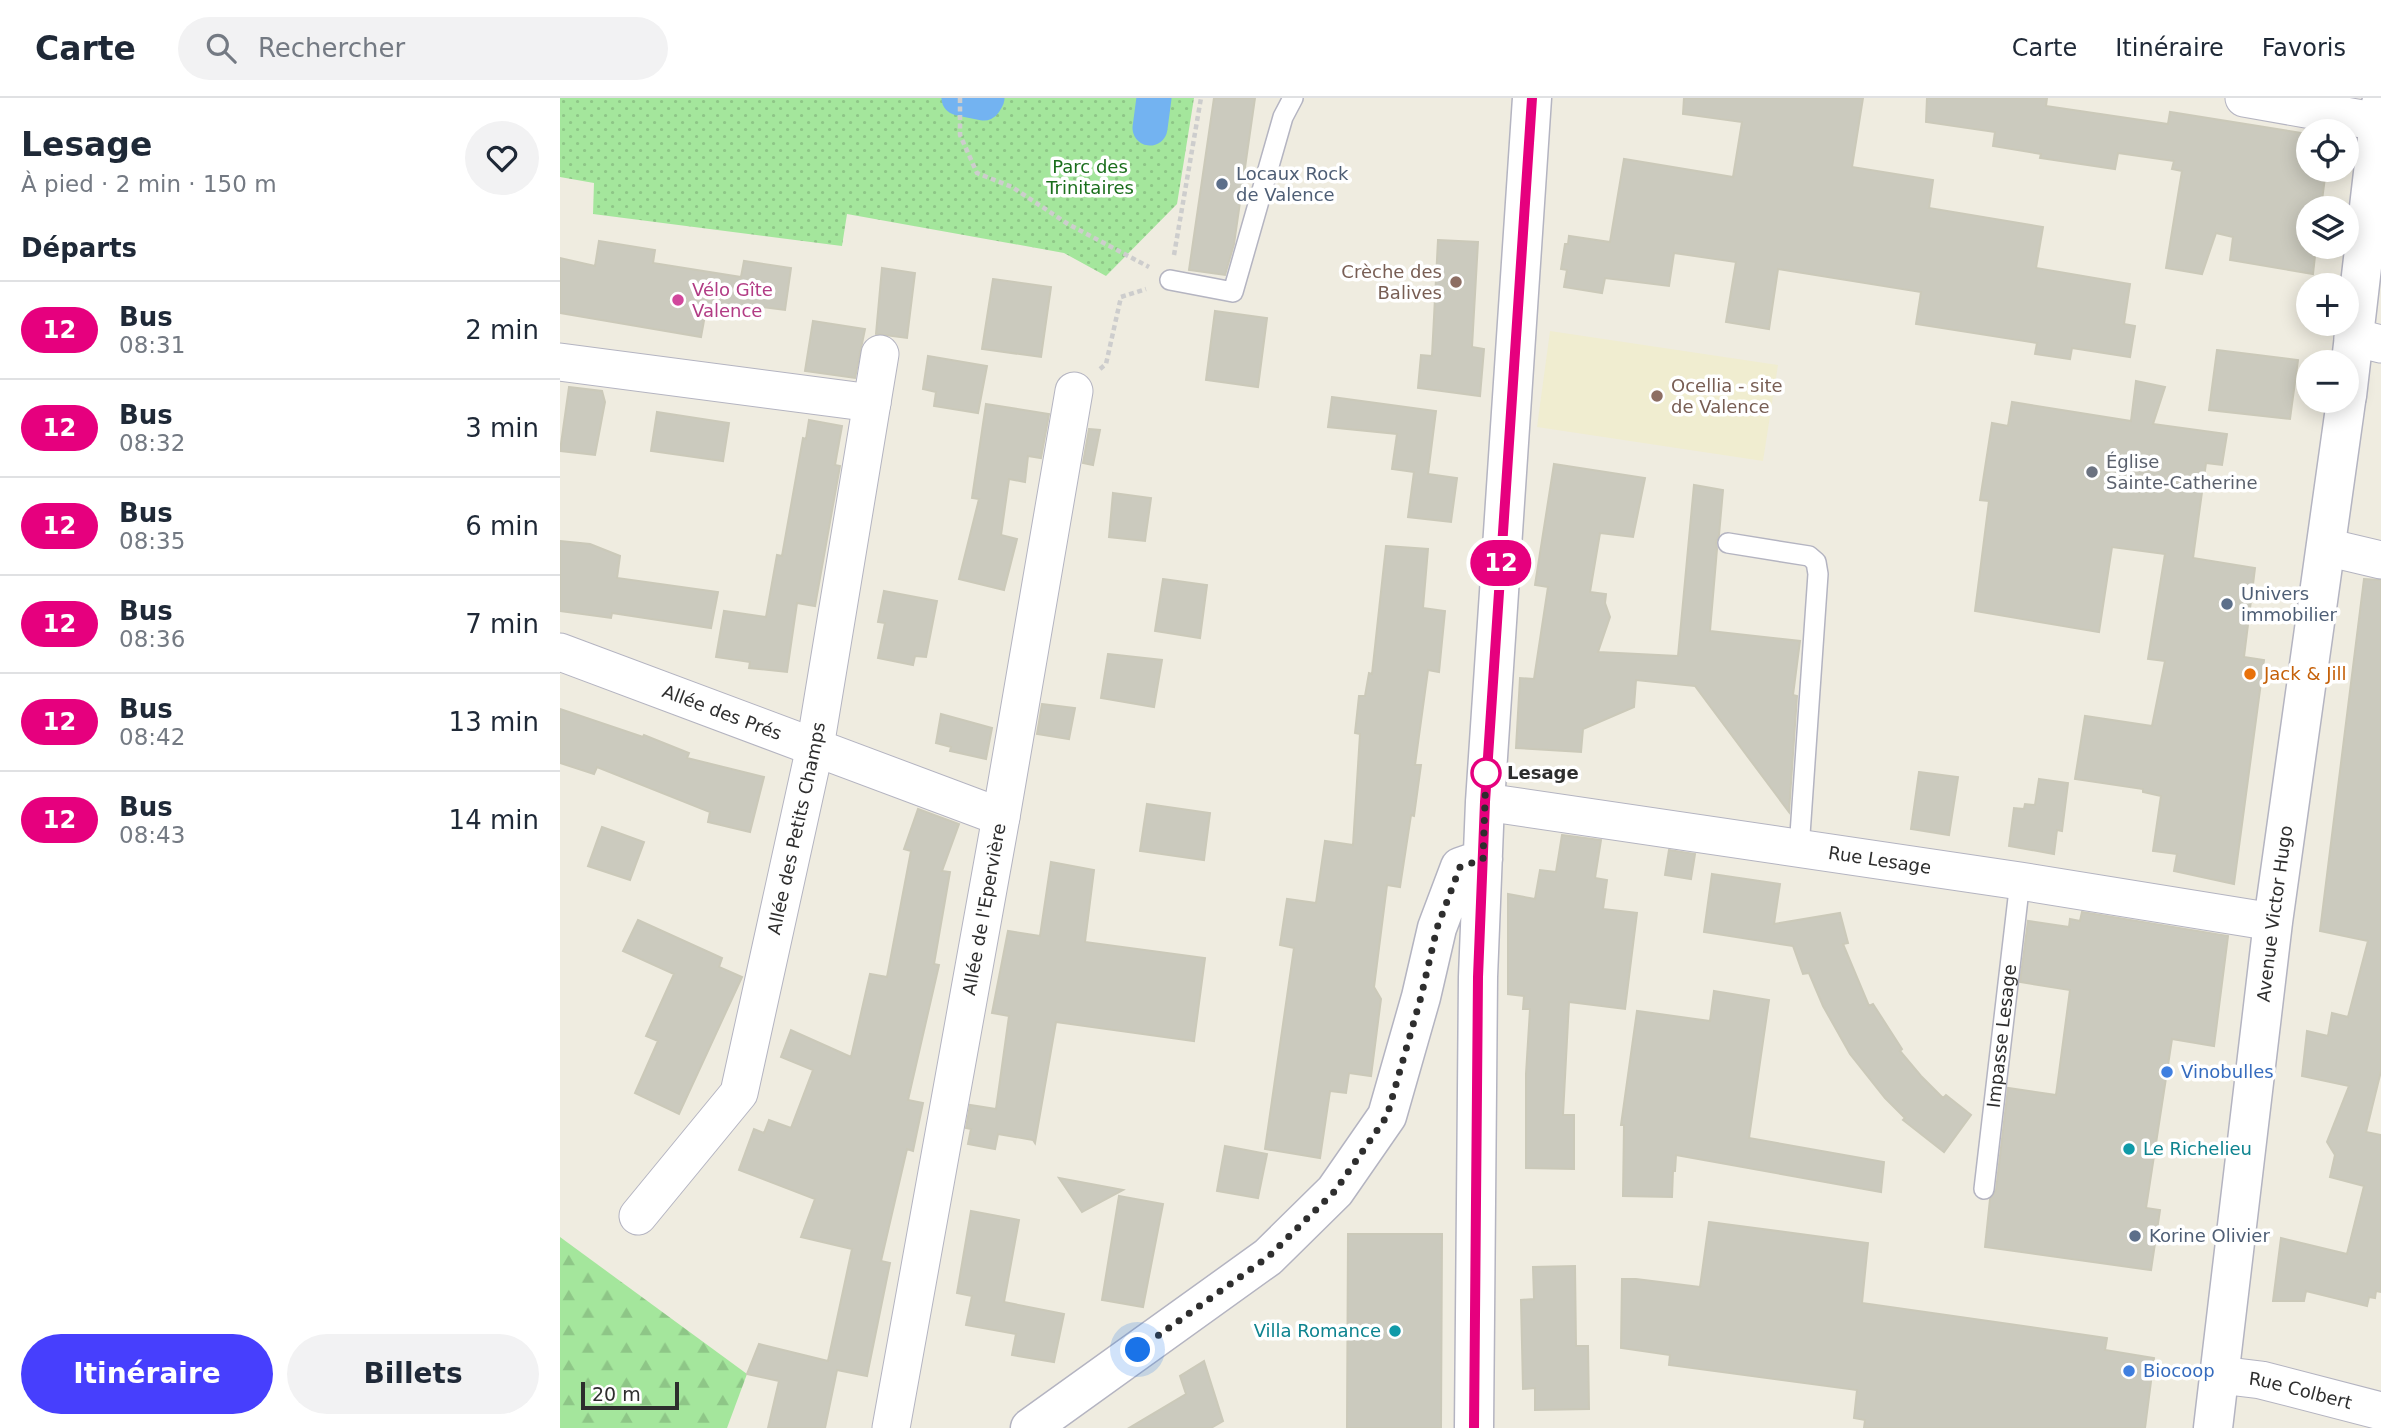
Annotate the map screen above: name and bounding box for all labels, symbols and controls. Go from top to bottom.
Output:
search box [178,17,668,80]
text: Carte [35,29,136,68]
icon: search [202,29,240,67]
text: Rechercher [258,33,405,63]
text: Carte [2012,34,2077,62]
text: Itinéraire [2115,34,2224,62]
text: Favoris [2262,34,2346,62]
map controls [2296,119,2359,413]
button: locate [2296,119,2359,182]
button: heart [465,121,539,195]
text: Lesage [21,125,152,164]
park label: Parc des Trinitaires [1045,156,1134,198]
place label: Locaux Rock de Valence [1236,163,1349,205]
text: À pied · 2 min · 150 m [21,171,277,197]
marker: Locaux Rock de Valence [1214,176,1230,192]
button: layers [2296,196,2359,259]
text: Départs [21,233,137,263]
place label: Crèche des Balives [1341,261,1442,303]
button: + [2296,273,2359,336]
marker: Crèche des Balives [1448,274,1464,290]
place label: Vélo Gîte Valence [692,279,773,321]
marker: Vélo Gîte Valence [670,292,686,308]
text: Bus [119,302,173,332]
text: 2 min [465,315,539,345]
text: 12 [43,316,76,344]
text: 08:31 [119,332,185,358]
button: − [2296,350,2359,413]
place label: Ocellia - site de Valence [1671,375,1783,417]
marker: Ocellia - site de Valence [1649,388,1665,404]
text: Bus [119,400,173,430]
text: 3 min [465,413,539,443]
text: 12 [43,414,76,442]
text: 08:32 [119,430,185,456]
place label: Église Sainte-Catherine [2106,451,2258,493]
marker: Église Sainte-Catherine [2084,464,2100,480]
text: Bus [119,498,173,528]
text: 6 min [465,511,539,541]
text: 12 [43,512,76,540]
text: 08:35 [119,528,185,554]
line badge: 12 [1469,540,1532,586]
text: 12 [1484,549,1518,577]
place label: Univers immobilier [2241,583,2338,625]
text: Bus [119,596,173,626]
marker: Univers immobilier [2219,596,2235,612]
text: 7 min [465,609,539,639]
text: 12 [43,610,76,638]
text: 08:36 [119,626,185,652]
place label: Jack & Jill [2263,663,2346,684]
marker: Jack & Jill [2242,666,2258,682]
street label: Allée des Prés [660,680,785,744]
text: Bus [119,694,173,724]
text: 13 min [449,707,539,737]
text: 12 [43,708,76,736]
street label: Allée des Petits Champs [763,721,829,937]
text: 08:42 [119,724,185,750]
marker: Lesage [1471,758,1501,788]
place label: Lesage [1507,762,1579,783]
text: Bus [119,792,173,822]
text: 14 min [449,805,539,835]
text: 12 [43,806,76,834]
street label: Allée de l'Epervière [958,821,1010,997]
text: 08:43 [119,822,185,848]
street label: Avenue Victor Hugo [2253,824,2296,1003]
street label: Rue Lesage [1827,842,1933,878]
street label: Impasse Lesage [1983,963,2020,1109]
place label: Vinobulles [2181,1061,2274,1082]
marker: Vinobulles [2159,1064,2175,1080]
place label: Le Richelieu [2143,1138,2252,1159]
marker: Le Richelieu [2121,1141,2137,1157]
place label: Korine Olivier [2149,1225,2270,1246]
marker: Korine Olivier [2127,1228,2143,1244]
place label: Villa Romance [1254,1320,1381,1341]
marker: Villa Romance [1387,1323,1403,1339]
your location [1120,1332,1155,1367]
button: Itinéraire [21,1334,273,1414]
button: Billets [287,1334,539,1414]
place label: Biocoop [2143,1360,2215,1381]
marker: Biocoop [2121,1363,2137,1379]
street label: Rue Colbert [2248,1368,2354,1413]
scale bar [581,1379,679,1411]
text: 20 m [592,1383,641,1405]

